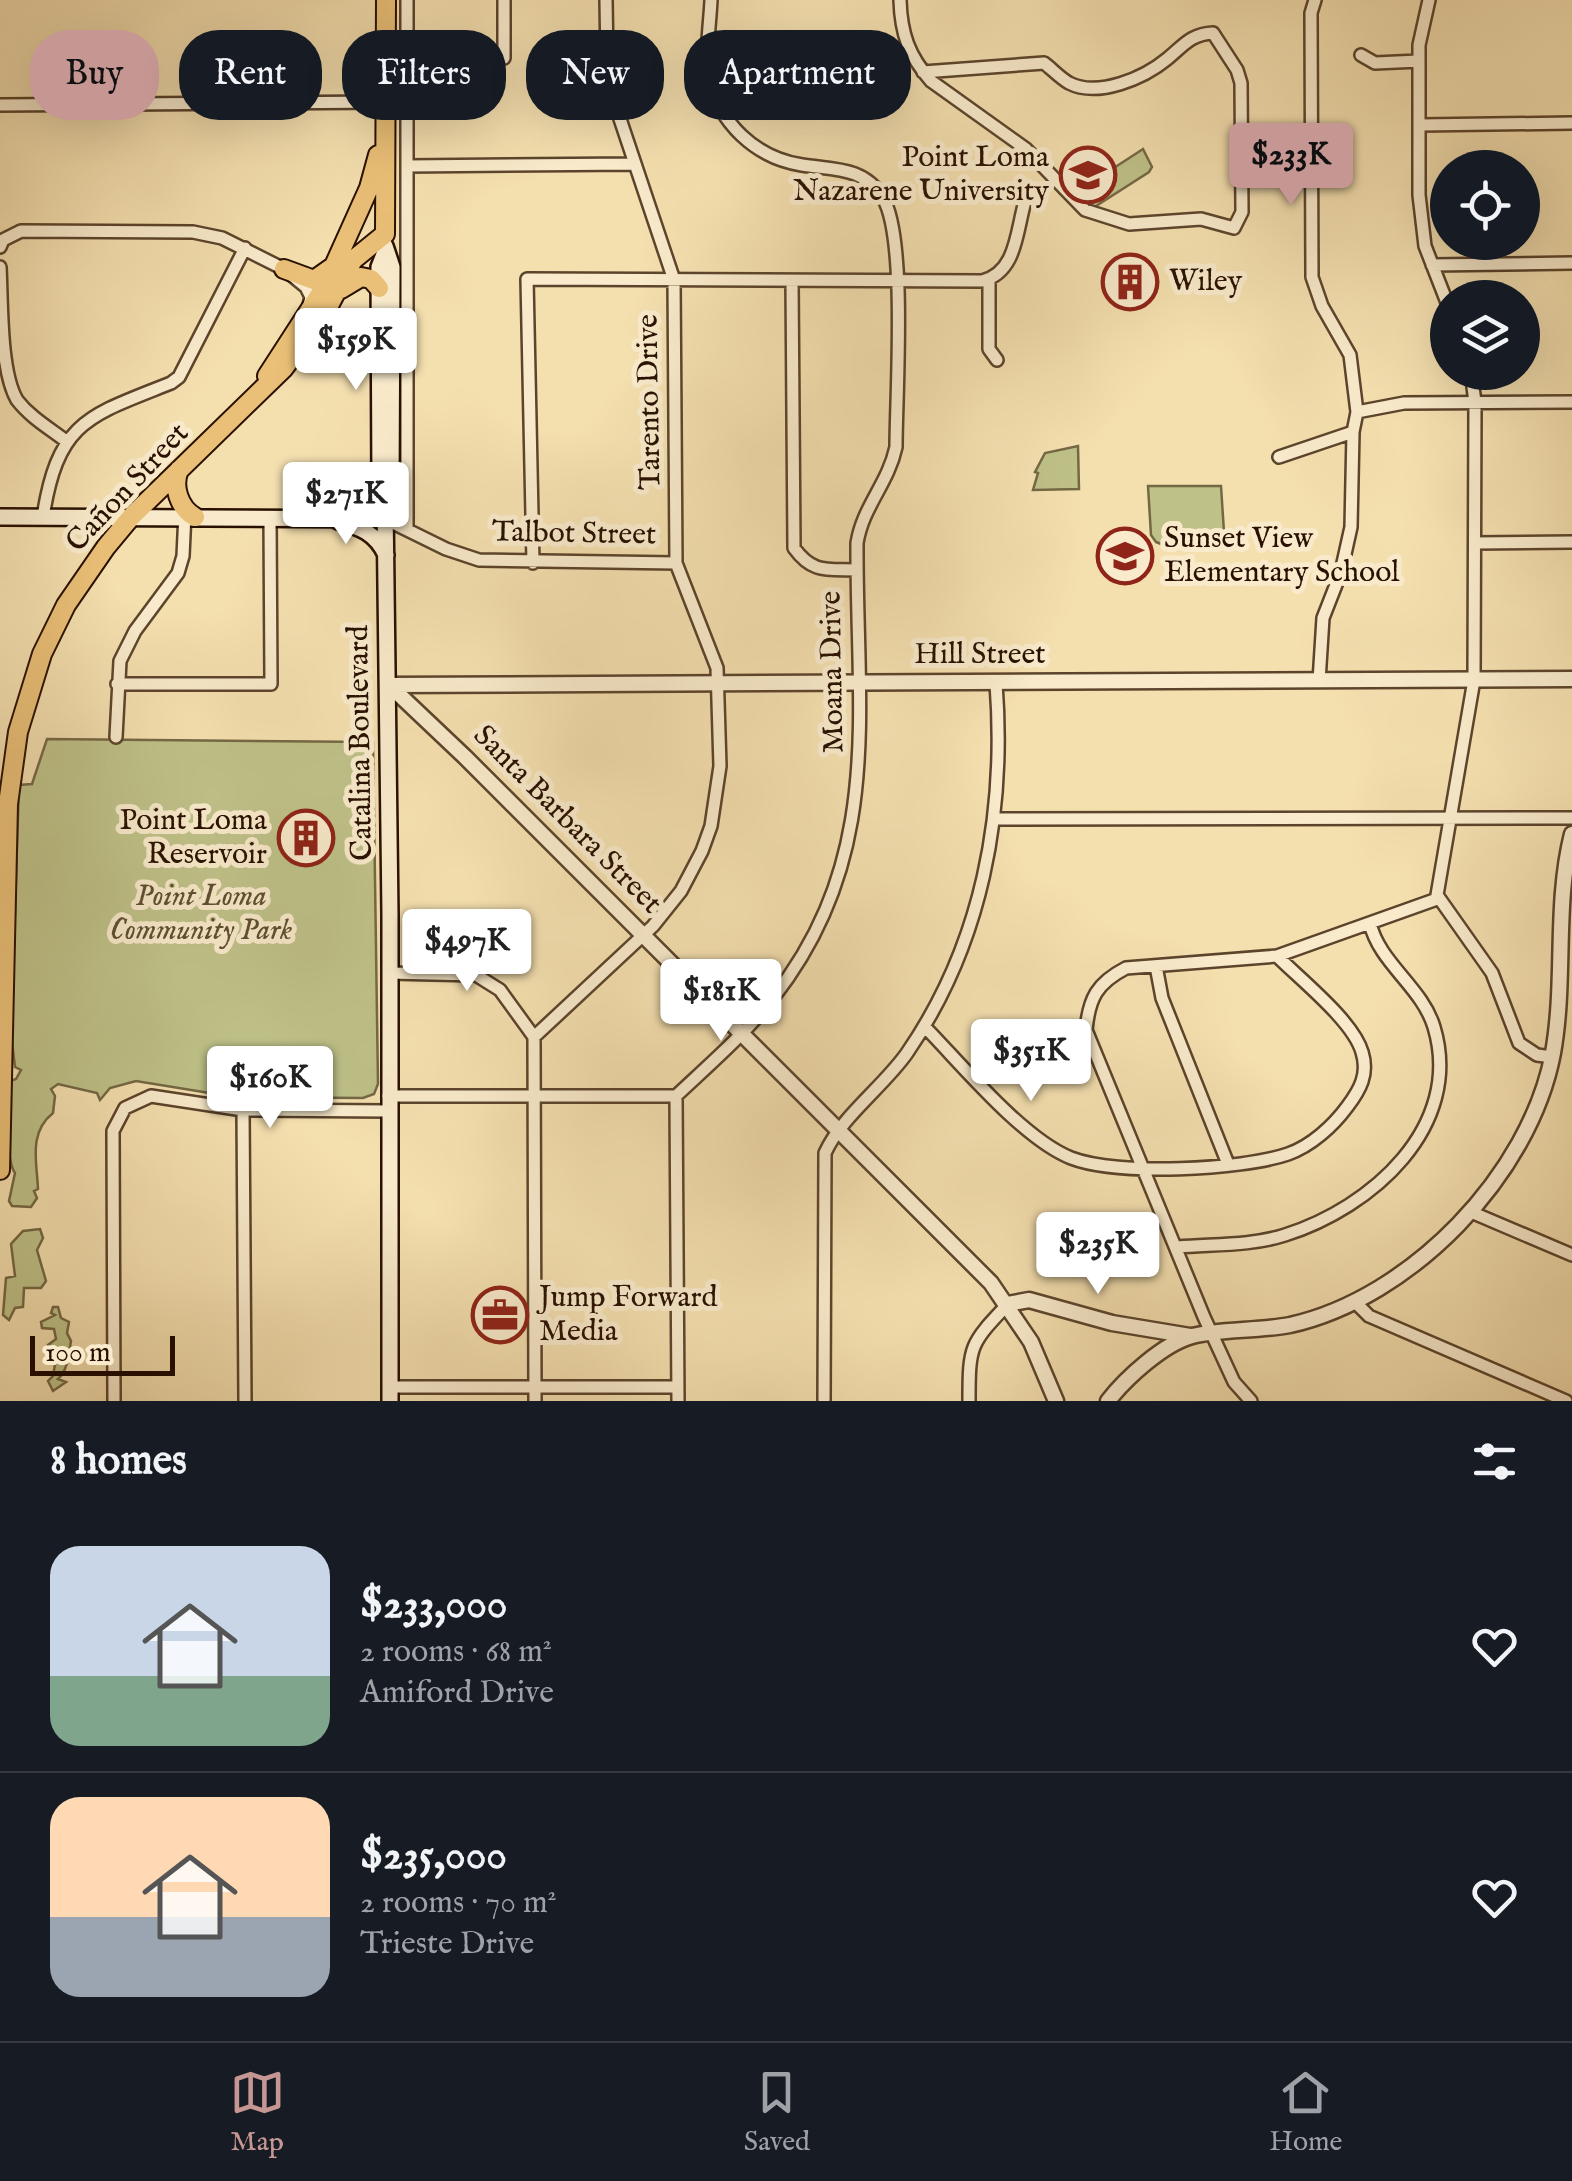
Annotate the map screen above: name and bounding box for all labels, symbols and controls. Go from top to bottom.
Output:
chip: Buy [30,30,159,120]
chip: Rent [179,30,322,120]
chip: Filters [342,30,506,120]
chip: New [526,30,664,120]
chip: Apartment [684,30,911,120]
pin: $233K [1221,123,1361,208]
text: $233K [1251,135,1331,176]
place label: Point Loma Nazarene University [793,139,1049,211]
school or university icon: Point Loma Nazarene University [1058,145,1118,205]
map controls [1430,150,1540,390]
button: locate [1430,150,1540,260]
building icon: Wiley [1100,252,1160,312]
place label: Wiley [1169,263,1242,301]
button: layers [1430,280,1540,390]
pin: $159K [286,308,426,393]
street label: Tarento Drive [629,314,671,490]
text: $159K [317,320,395,361]
street label: Cañon Street [58,415,198,561]
pin: $271K [276,462,416,547]
text: $271K [305,474,387,515]
street label: Talbot Street [492,514,656,554]
place label: Sunset View Elementary School [1164,520,1400,592]
school or university icon: Sunset View Elementary School [1095,526,1155,586]
street label: Moana Drive [813,590,853,754]
street label: Catalina Boulevard [340,624,382,861]
street label: Hill Street [914,636,1046,674]
street label: Santa Barbara Street [464,717,670,923]
place label: Point Loma Reservoir [119,802,267,874]
building icon: Point Loma Reservoir [276,808,336,868]
park label: Point Loma Community Park [110,878,292,950]
pin: $497K [397,909,537,994]
text: $497K [424,921,510,962]
pin: $181K [651,959,791,1044]
text: $181K [682,971,760,1012]
pin: $351K [961,1019,1101,1104]
text: $351K [993,1031,1069,1072]
pin: $160K [200,1046,340,1131]
text: $160K [229,1058,311,1099]
pin: $235K [1028,1212,1168,1297]
text: $235K [1058,1224,1138,1265]
place label: Jump Forward Media [536,1279,719,1351]
office icon: Jump Forward Media [470,1285,530,1345]
scale bar [30,1331,175,1376]
text: 100 m [45,1336,111,1371]
icon: filters [1467,1434,1522,1489]
text: 8 homes [50,1435,187,1488]
text: $233,000 [360,1579,507,1632]
icon: home [130,1586,250,1706]
icon: heart [1467,1619,1522,1674]
text: 2 rooms · 68 m² [360,1632,552,1673]
text: Amiford Drive [360,1673,554,1714]
text: $235,000 [360,1830,507,1883]
icon: home [130,1837,250,1957]
icon: heart [1467,1870,1522,1925]
text: 2 rooms · 70 m² [360,1883,557,1924]
text: Trieste Drive [360,1924,534,1965]
tab: Map [230,2065,285,2160]
tab: Saved [744,2065,810,2160]
tab: Home [1269,2065,1342,2160]

